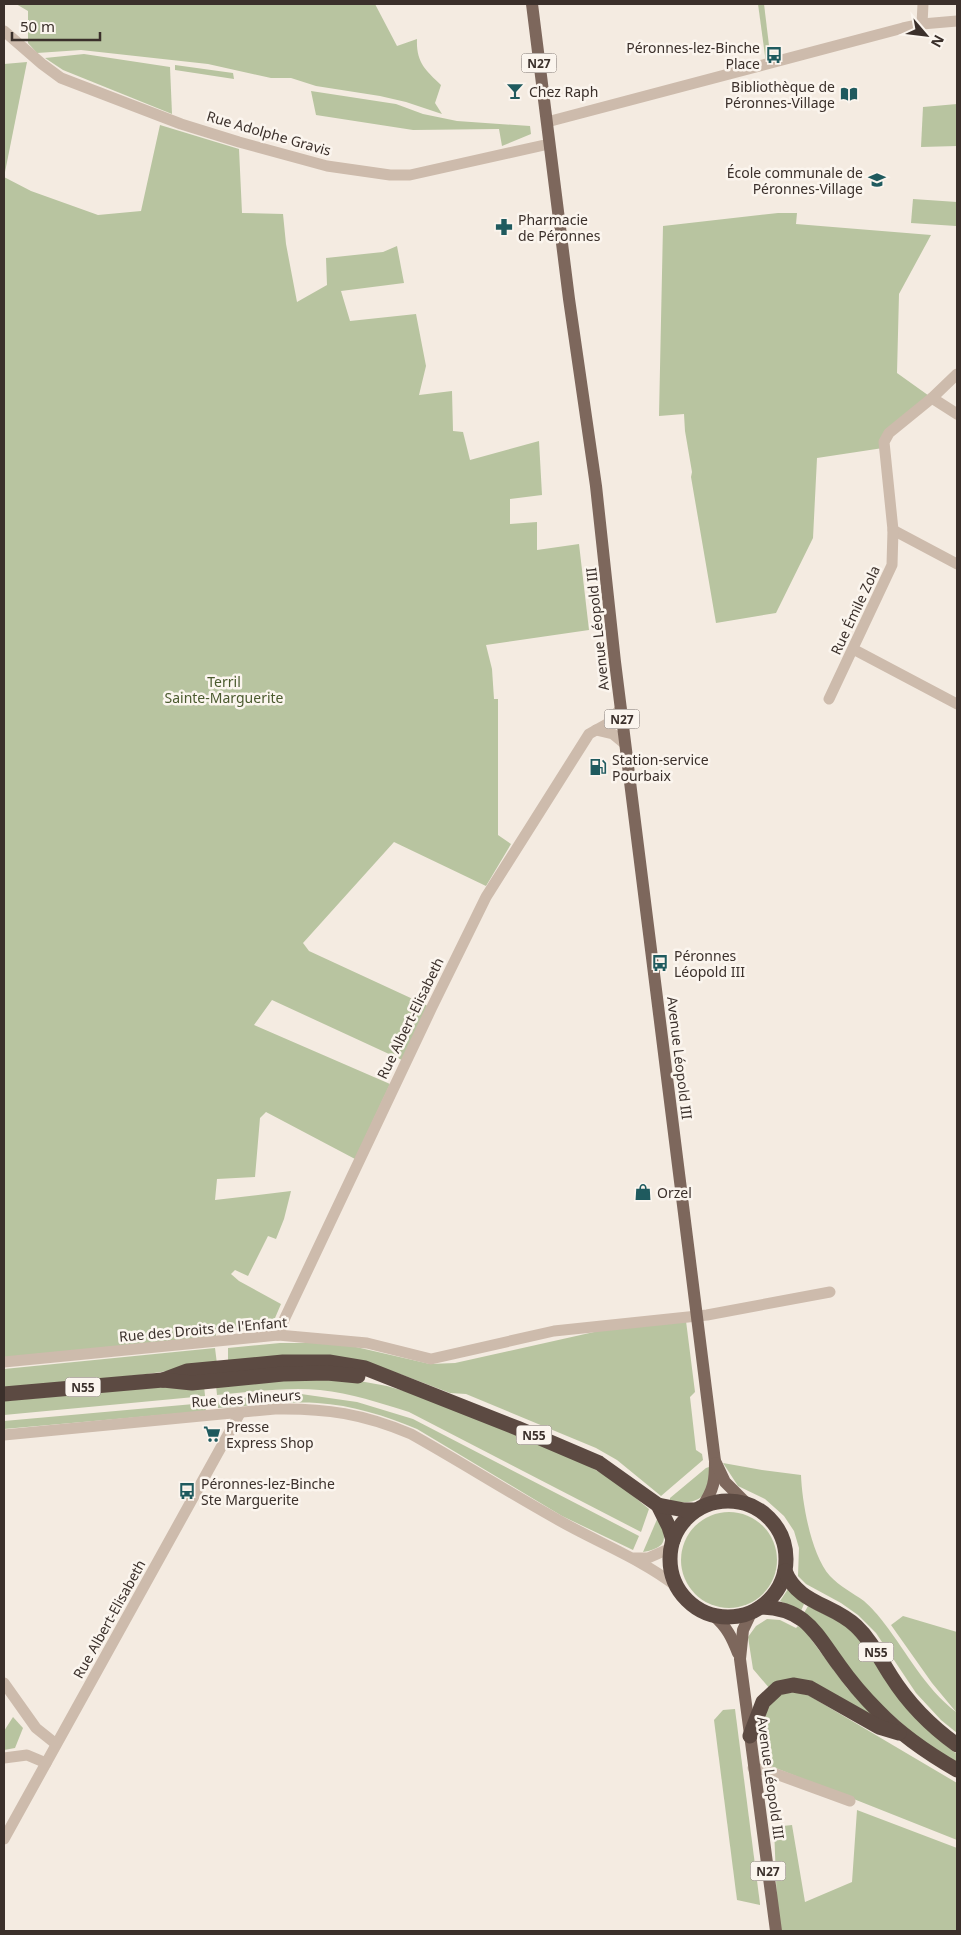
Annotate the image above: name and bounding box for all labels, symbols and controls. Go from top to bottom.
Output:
scale bar [12,10,100,42]
north arrow [901,10,951,60]
text: 50 m [20,16,55,36]
text: N [927,32,949,51]
place label: Péronnes-lez-Binche Place [626,38,760,73]
bus stop icon: Péronnes-lez-Binche Place [764,45,784,65]
road number: N27 [522,54,556,72]
place label: Bibliothèque de Péronnes-Village [725,77,835,112]
bar icon: Chez Raph [505,81,525,101]
place label: Chez Raph [529,82,598,101]
library icon: Bibliothèque de Péronnes-Village [839,84,859,104]
street label: Rue Adolphe Gravis [205,106,334,160]
place label: École communale de Péronnes-Village [727,163,863,198]
school or university icon: École communale de Péronnes-Village [867,170,887,190]
place label: Pharmacie de Péronnes [518,210,601,245]
pharmacy icon: Pharmacie de Péronnes [494,217,514,237]
street label: Rue Émile Zola [826,562,884,658]
street label: Avenue Léopold III [581,566,613,691]
park label: Terril Sainte-Marguerite [165,672,284,707]
road number: N27 [604,710,640,729]
place label: Station-service Pourbaix [612,750,709,785]
fuel station icon: Station-service Pourbaix [588,757,608,777]
place label: Péronnes Léopold III [674,946,745,981]
bus stop icon: Péronnes Léopold III [650,953,670,973]
street label: Rue Albert-Elisabeth [372,954,448,1082]
street label: Avenue Léopold III [663,995,697,1121]
shop icon: Orzel [633,1182,653,1202]
place label: Orzel [657,1183,692,1202]
street label: Rue des Droits de l'Enfant [118,1312,288,1346]
road number: N55 [66,1378,100,1396]
street label: Rue des Mineurs [191,1385,302,1411]
place label: Presse Express Shop [226,1417,314,1452]
supermarket icon: Presse Express Shop [202,1424,222,1444]
road number: N55 [516,1426,552,1444]
place label: Péronnes-lez-Binche Ste Marguerite [201,1474,335,1509]
bus stop icon: Péronnes-lez-Binche Ste Marguerite [177,1481,197,1501]
street label: Rue Albert-Elisabeth [68,1556,150,1682]
road number: N55 [858,1642,894,1661]
street label: Avenue Léopold III [753,1715,789,1841]
road number: N27 [750,1862,786,1880]

